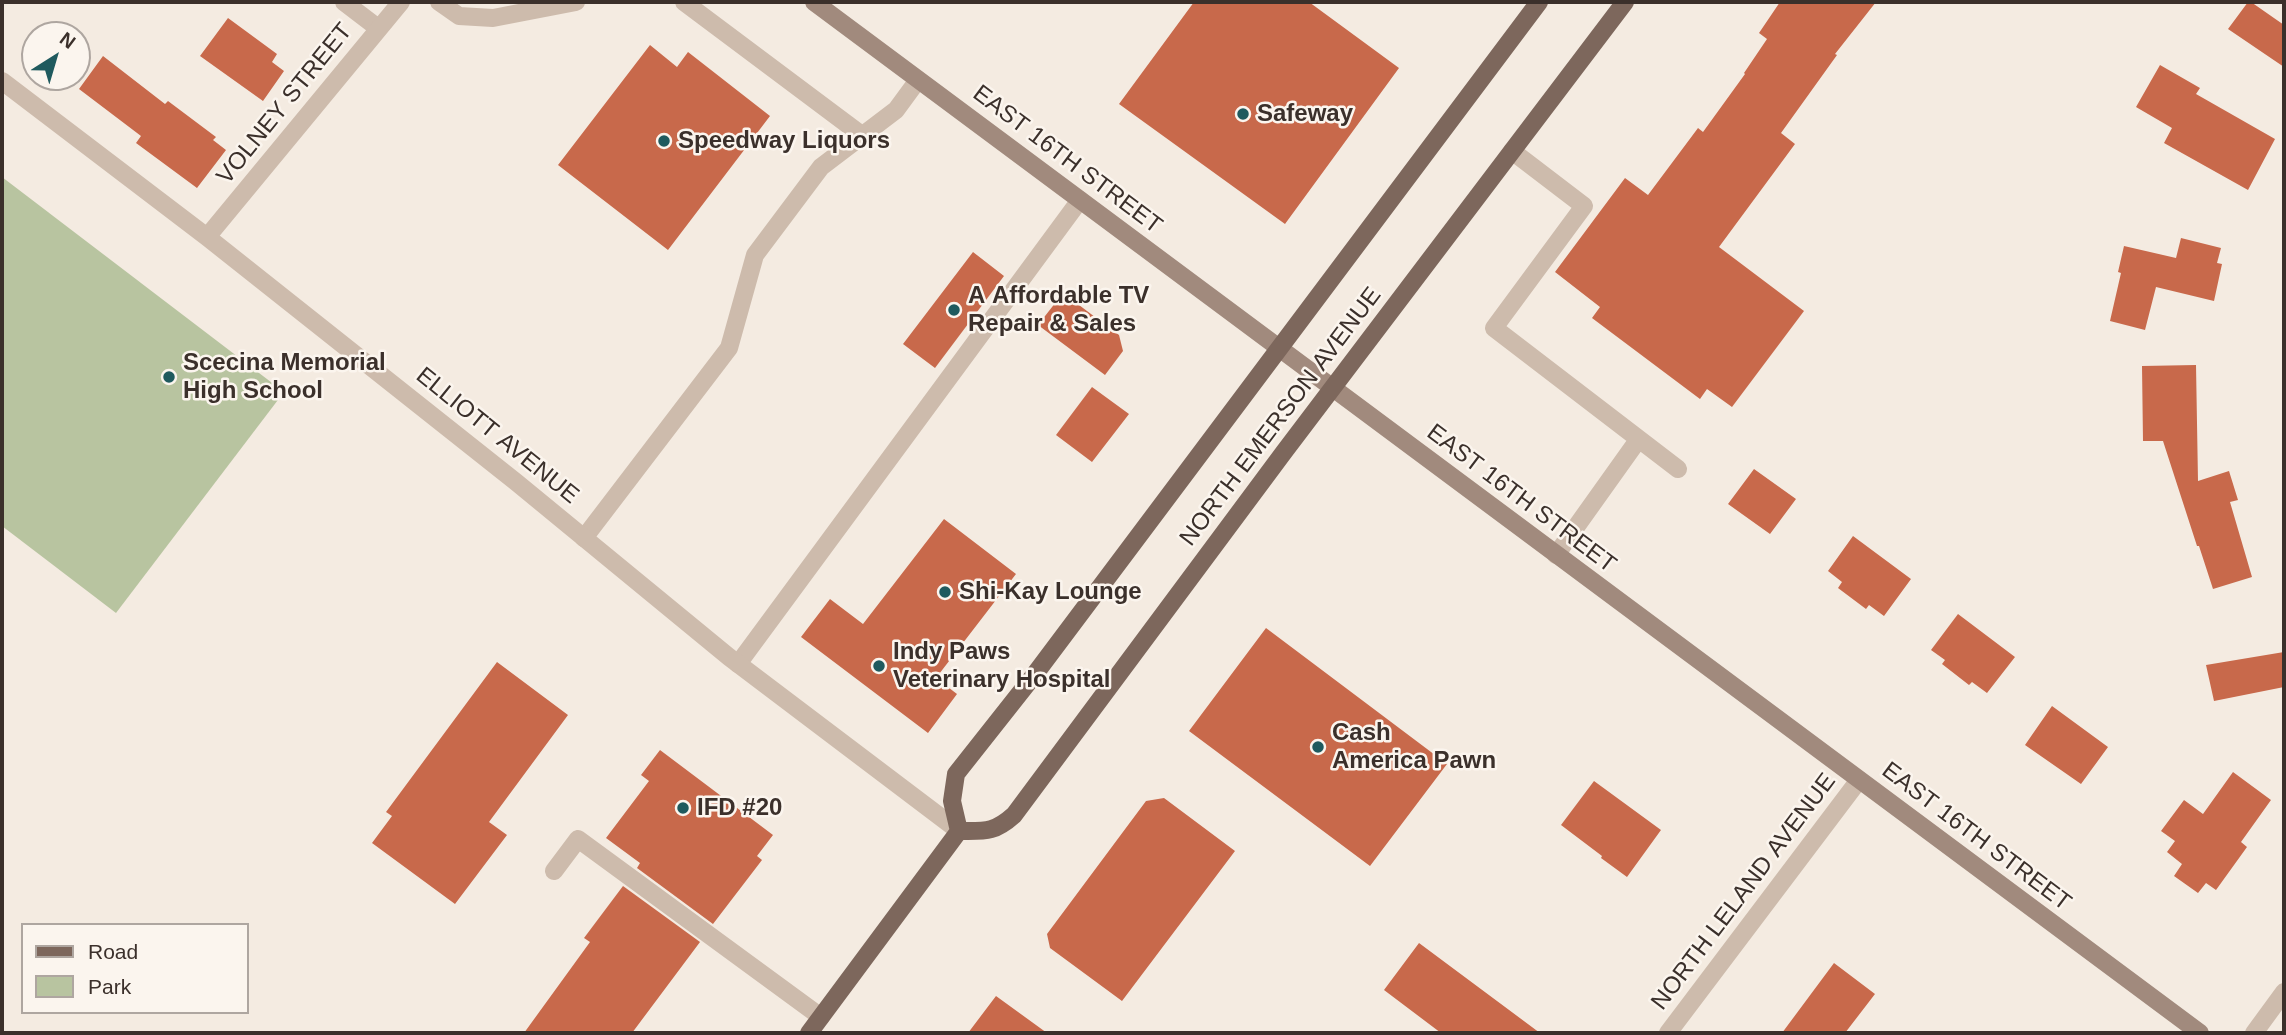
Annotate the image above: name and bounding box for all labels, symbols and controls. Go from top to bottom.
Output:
street label: VOLNEY STREET [211,18,359,190]
north arrow [21,21,91,91]
text: N [56,28,80,53]
street label: EAST 16TH STREET [967,79,1167,241]
place label: Safeway [1257,100,1353,128]
marker: Safeway [1235,106,1251,122]
place label: Speedway Liquors [678,127,890,155]
marker: Speedway Liquors [656,133,672,149]
place label: A Affordable TV Repair & Sales [968,282,1149,338]
street label: NORTH EMERSON AVENUE [1174,282,1388,552]
marker: A Affordable TV Repair & Sales [946,302,962,318]
place label: Scecina Memorial High School [183,349,386,405]
street label: ELLIOTT AVENUE [410,362,584,510]
marker: Scecina Memorial High School [161,369,177,385]
street label: EAST 16TH STREET [1421,418,1621,580]
place label: Shi-Kay Lounge [959,578,1142,606]
marker: Shi-Kay Lounge [937,584,953,600]
place label: Indy Paws Veterinary Hospital [893,638,1110,694]
marker: Indy Paws Veterinary Hospital [871,658,887,674]
place label: Cash America Pawn [1332,719,1496,775]
marker: Cash America Pawn [1310,739,1326,755]
street label: EAST 16TH STREET [1876,756,2076,918]
street label: NORTH LELAND AVENUE [1646,768,1842,1016]
place label: IFD #20 [697,794,782,822]
marker: IFD #20 [675,800,691,816]
legend [21,923,248,1014]
text: Road [88,940,138,963]
text: Park [88,975,131,998]

